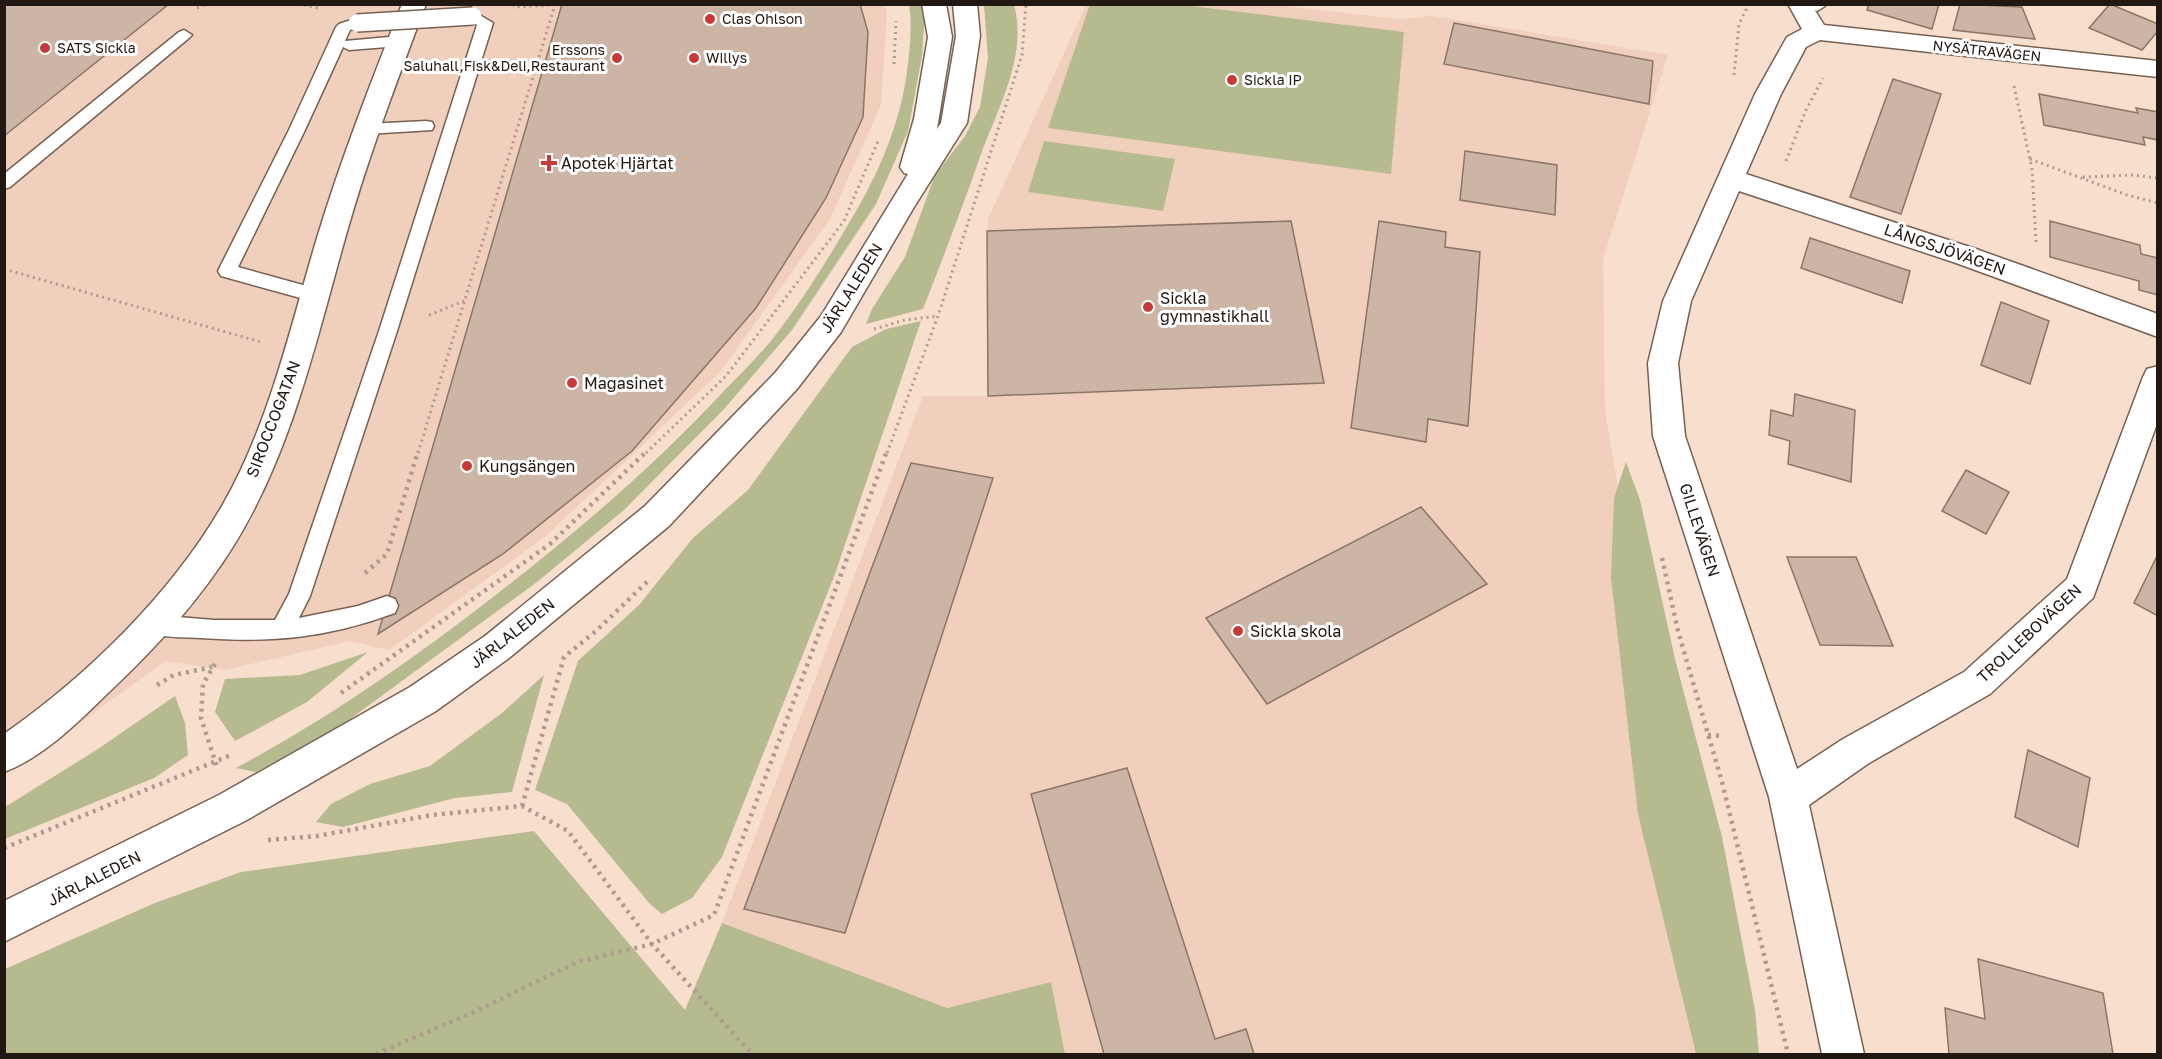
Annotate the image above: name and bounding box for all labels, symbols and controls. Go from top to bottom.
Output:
place label: Clas Ohlson [722,10,803,27]
marker: Clas Ohlson [703,12,717,26]
street label: NYSÄTRAVÄGEN [1932,36,2042,65]
place label: SATS Sickla [57,39,136,56]
marker: SATS Sickla [38,41,52,55]
place label: Erssons Saluhall,Fisk&Deli,Restaurant [403,41,605,74]
place label: Willys [706,49,747,66]
marker: Erssons Saluhall,Fisk&Deli,Restaurant [610,51,624,65]
marker: Willys [687,51,701,65]
place label: Sickla IP [1244,71,1302,88]
marker: Sickla IP [1225,73,1239,87]
place label: Apotek Hjärtat [561,153,674,173]
marker: Apotek Hjärtat [542,156,556,170]
street label: LÅNGSJÖVÄGEN [1882,219,2008,279]
street label: JÄRLALEDEN [815,239,887,337]
place label: Sickla gymnastikhall [1160,288,1269,326]
marker: Sickla gymnastikhall [1141,300,1155,314]
street label: SIROCCOGATAN [242,358,304,480]
place label: Magasinet [584,373,664,393]
marker: Magasinet [565,376,579,390]
place label: Kungsängen [479,456,575,476]
marker: Kungsängen [460,459,474,473]
street label: GILLEVÄGEN [1675,481,1725,579]
street label: TROLLEBOVÄGEN [1973,579,2085,687]
street label: JÄRLALEDEN [466,594,558,672]
place label: Sickla skola [1250,621,1341,641]
marker: Sickla skola [1231,624,1245,638]
street label: JÄRLALEDEN [44,846,144,910]

